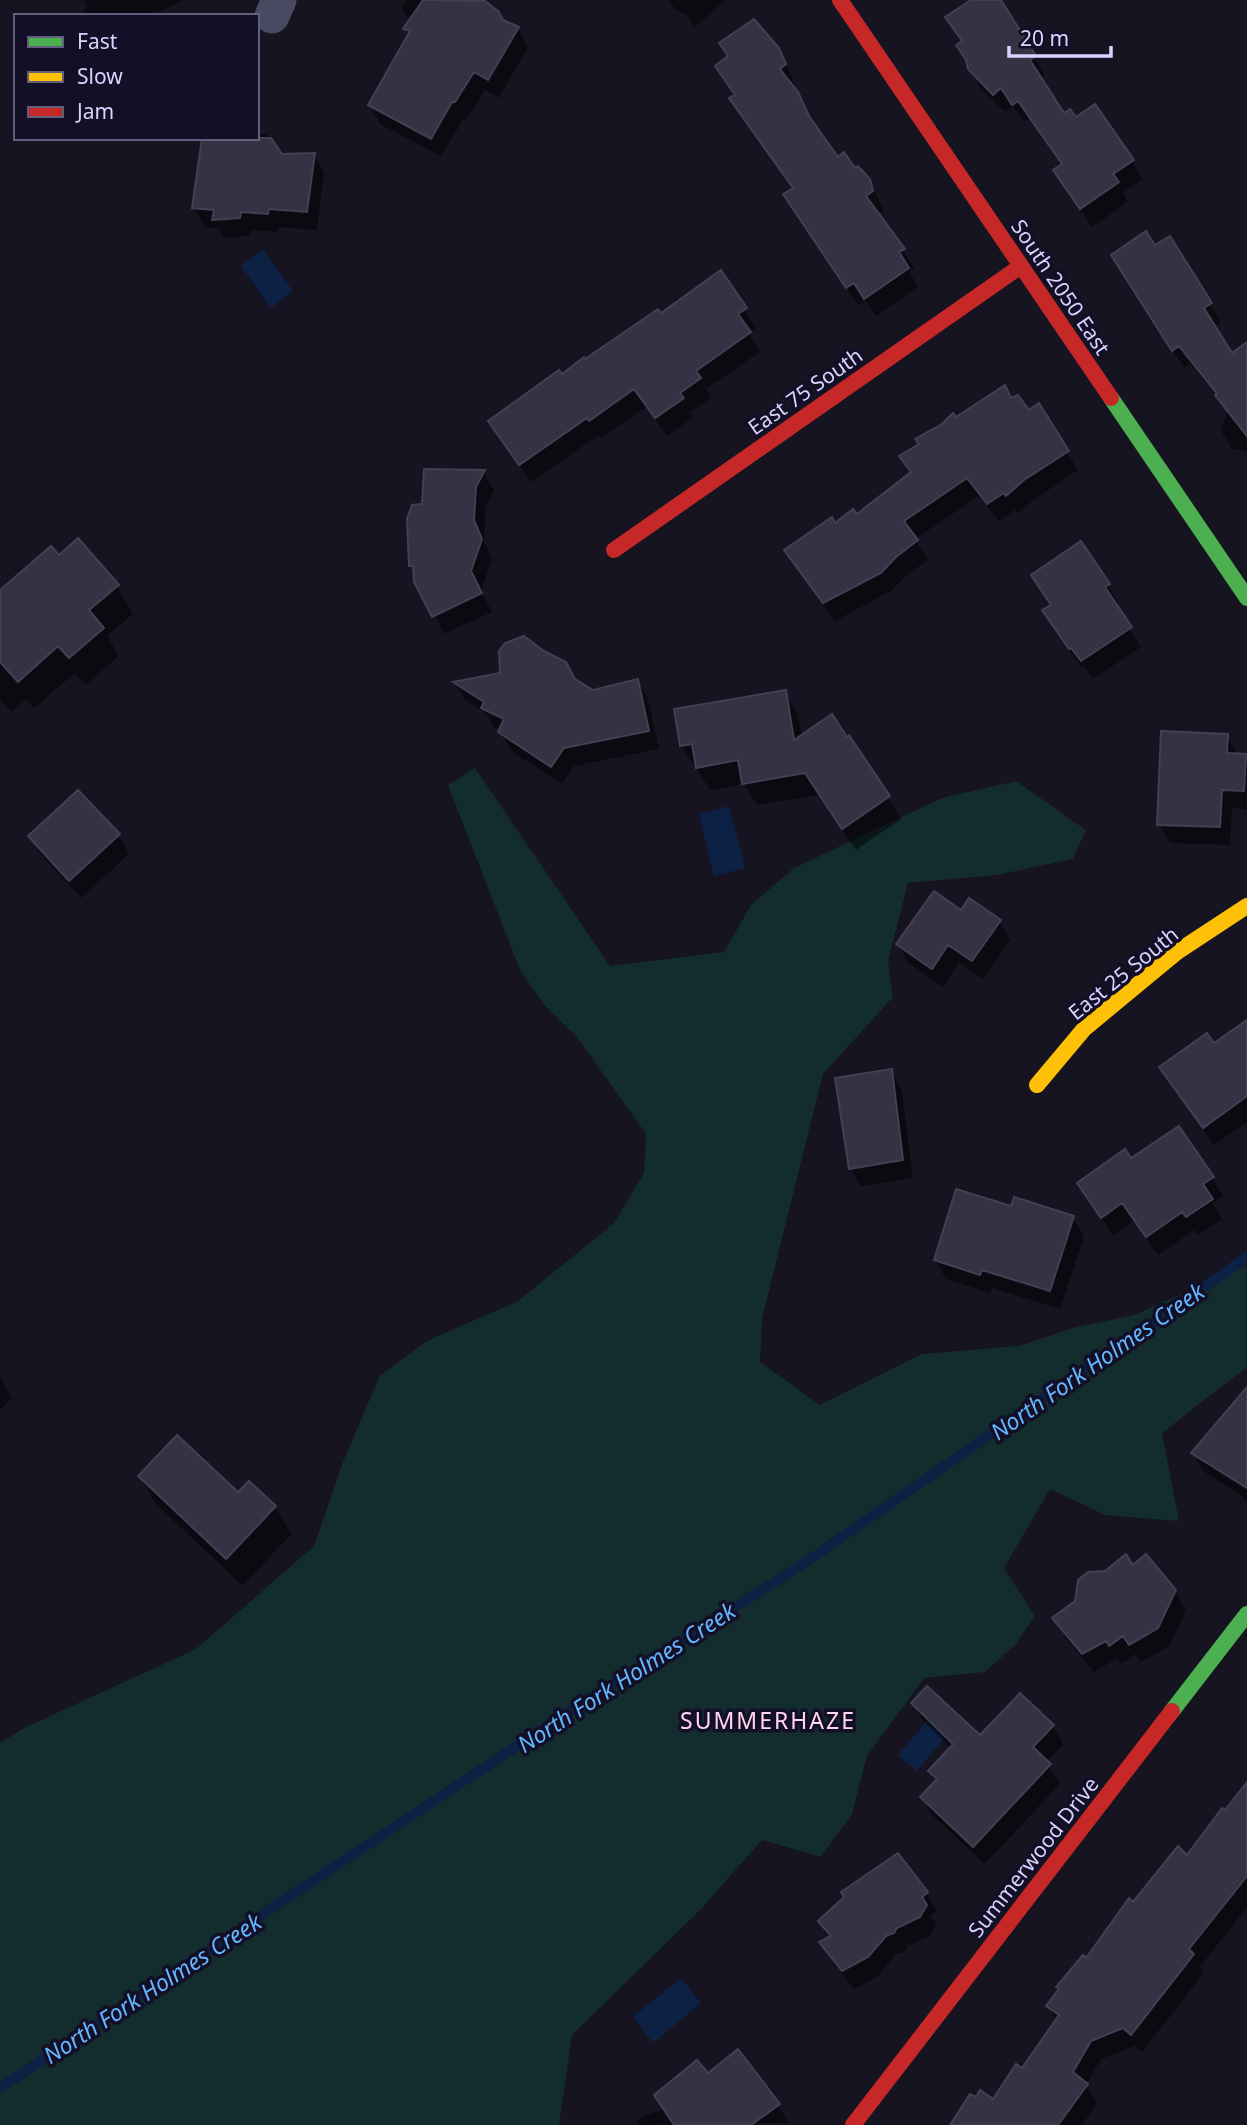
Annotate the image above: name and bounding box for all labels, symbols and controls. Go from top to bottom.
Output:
legend [14,14,259,140]
scale bar [1009,14,1110,58]
text: 20 m [1020,24,1069,52]
text: Fast [77,27,118,55]
text: Slow [77,62,123,90]
text: Jam [75,97,114,125]
street label: South 2050 East [1005,214,1117,361]
street label: East 75 South [742,341,868,441]
street label: East 25 South [1062,920,1184,1026]
water label: North Fork Holmes Creek [984,1274,1212,1447]
water label: North Fork Holmes Creek [511,1593,743,1760]
district label: SUMMERHAZE [680,1704,856,1736]
street label: Summerwood Drive [961,1771,1105,1943]
water label: North Fork Holmes Creek [37,1904,269,2071]

